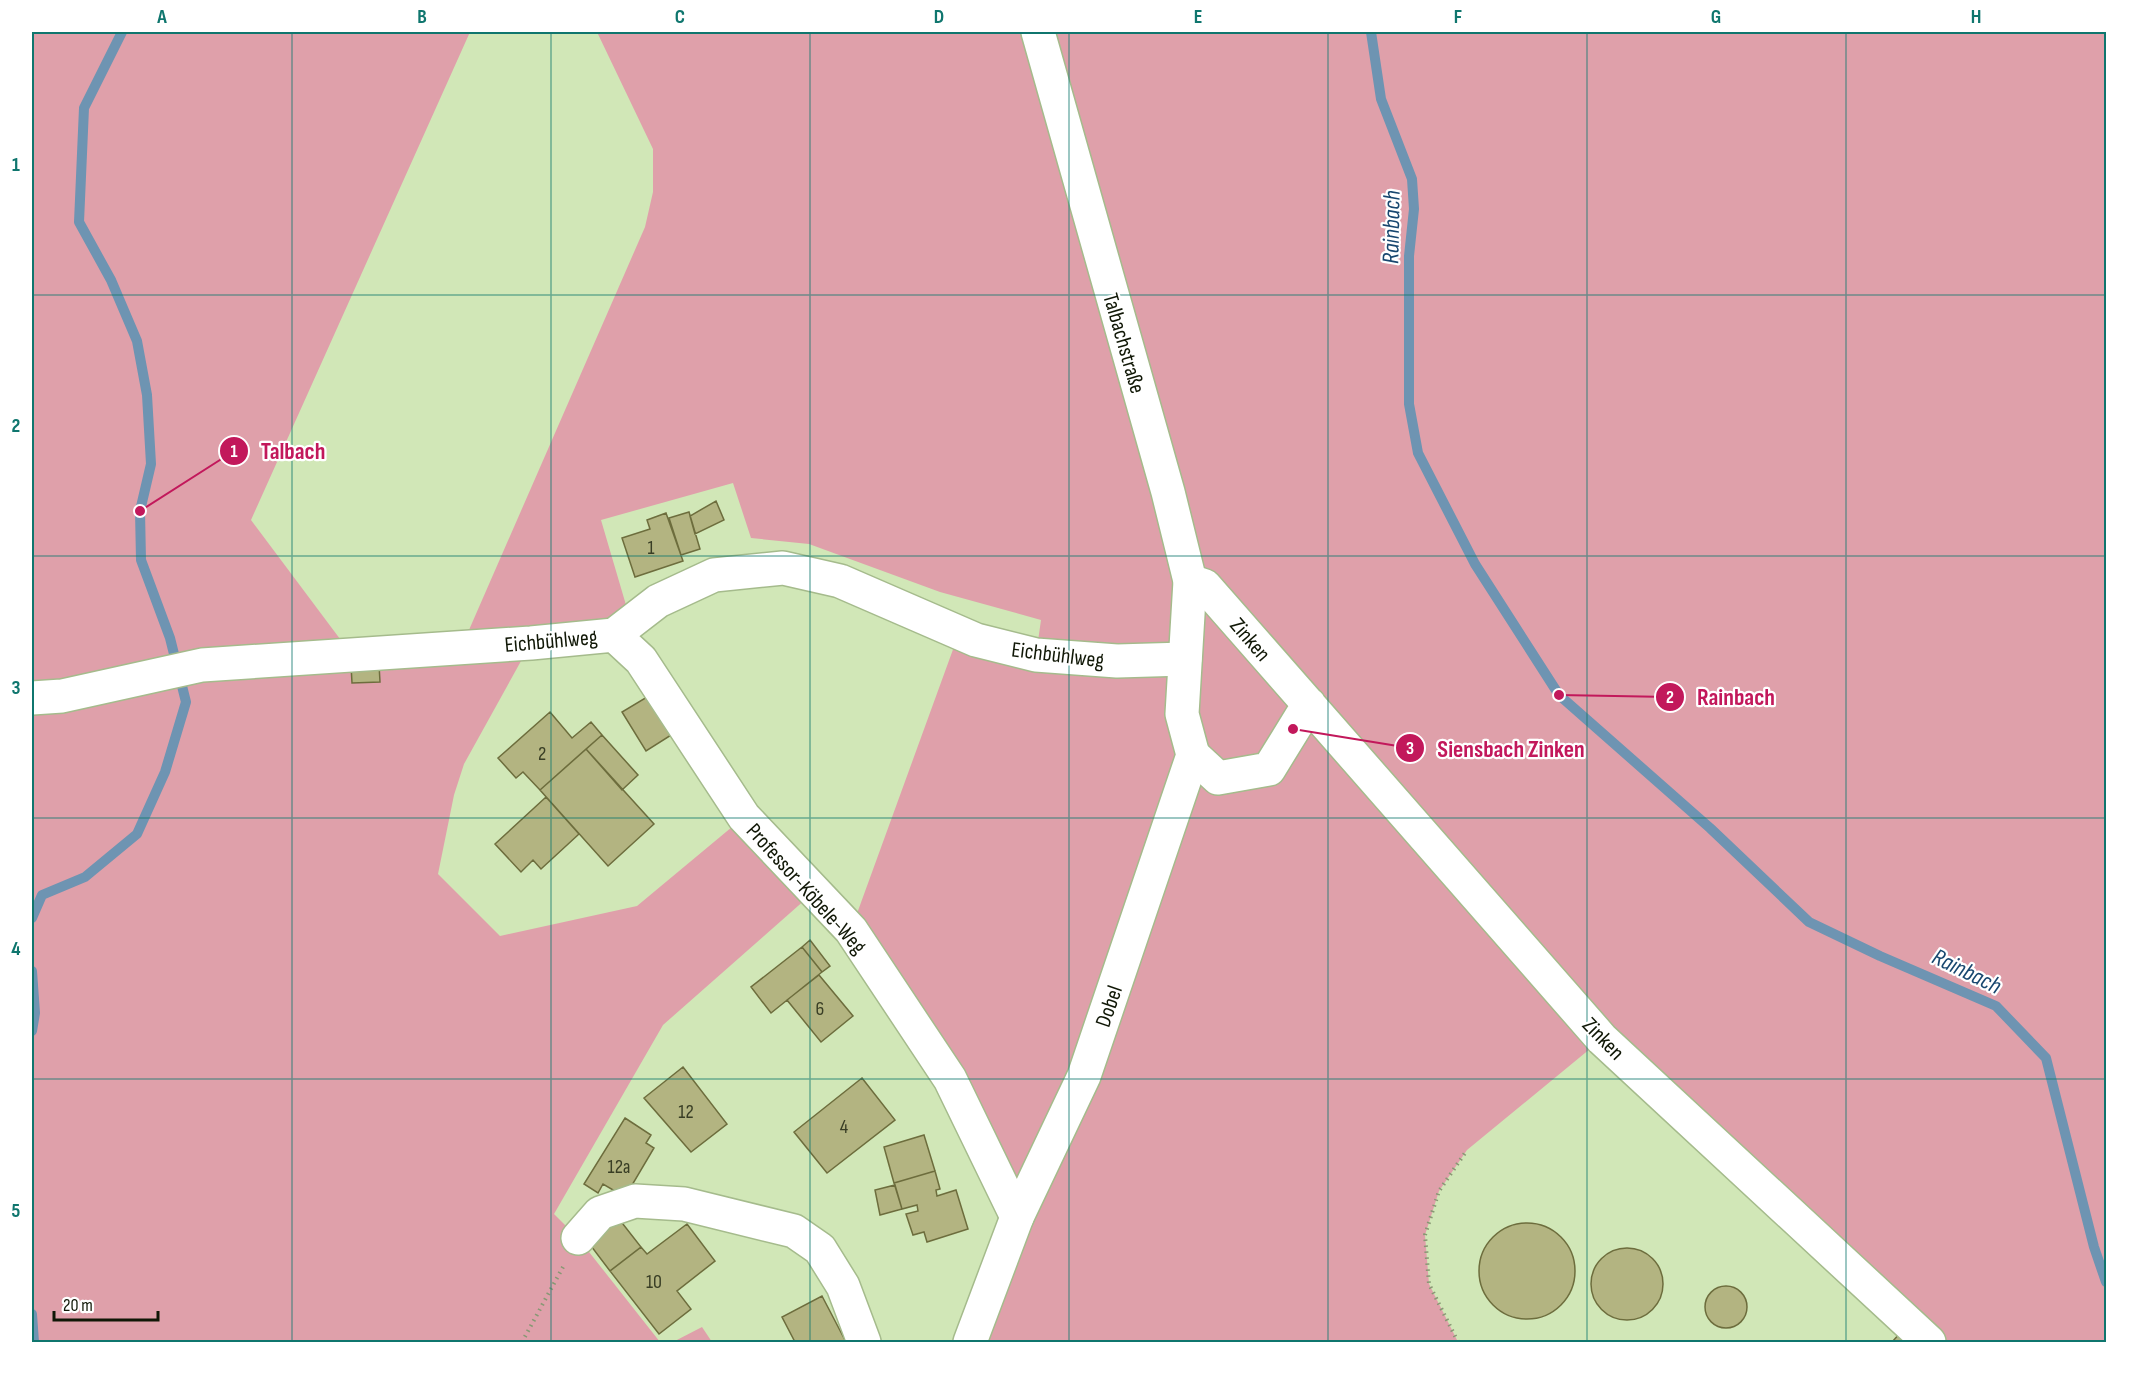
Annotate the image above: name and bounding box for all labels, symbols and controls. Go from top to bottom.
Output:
text: A [156,5,167,29]
text: B [417,5,427,29]
text: C [675,5,685,29]
text: D [934,5,944,29]
text: E [1194,5,1202,29]
text: F [1454,5,1462,29]
text: G [1711,5,1721,29]
text: H [1971,5,1981,29]
text: 1 [12,153,20,177]
water label: Rainbach [1376,190,1407,264]
street label: Talbachstraße [1096,290,1151,397]
text: 2 [12,414,20,438]
callout: Talbach [219,430,337,472]
text: Talbach [261,437,325,466]
text: 1 [230,441,238,462]
house number: 1 [648,536,655,560]
street label: Zinken [1224,613,1276,667]
street label: Eichbühlweg [504,624,599,659]
street label: Eichbühlweg [1010,636,1106,675]
text: 3 [12,676,21,700]
callout: Rainbach [1655,676,1786,718]
text: Rainbach [1697,683,1775,712]
text: 2 [1666,687,1674,708]
callout: Siensbach Zinken [1395,727,1597,769]
text: Siensbach Zinken [1437,735,1585,764]
text: 3 [1406,738,1414,759]
house number: 2 [538,742,546,766]
street label: Professor-Köbele-Weg [740,818,872,960]
text: 4 [11,937,21,961]
water label: Rainbach [1927,942,2006,1001]
street label: Dobel [1090,982,1129,1031]
house number: 6 [816,997,824,1021]
street label: Zinken [1576,1012,1630,1066]
house number: 12 [678,1100,694,1124]
house number: 4 [840,1115,848,1139]
house number: 12a [607,1155,631,1179]
text: 5 [12,1199,21,1223]
house number: 10 [646,1270,662,1294]
scale bar [54,1284,158,1322]
text: 20 m [63,1295,93,1316]

